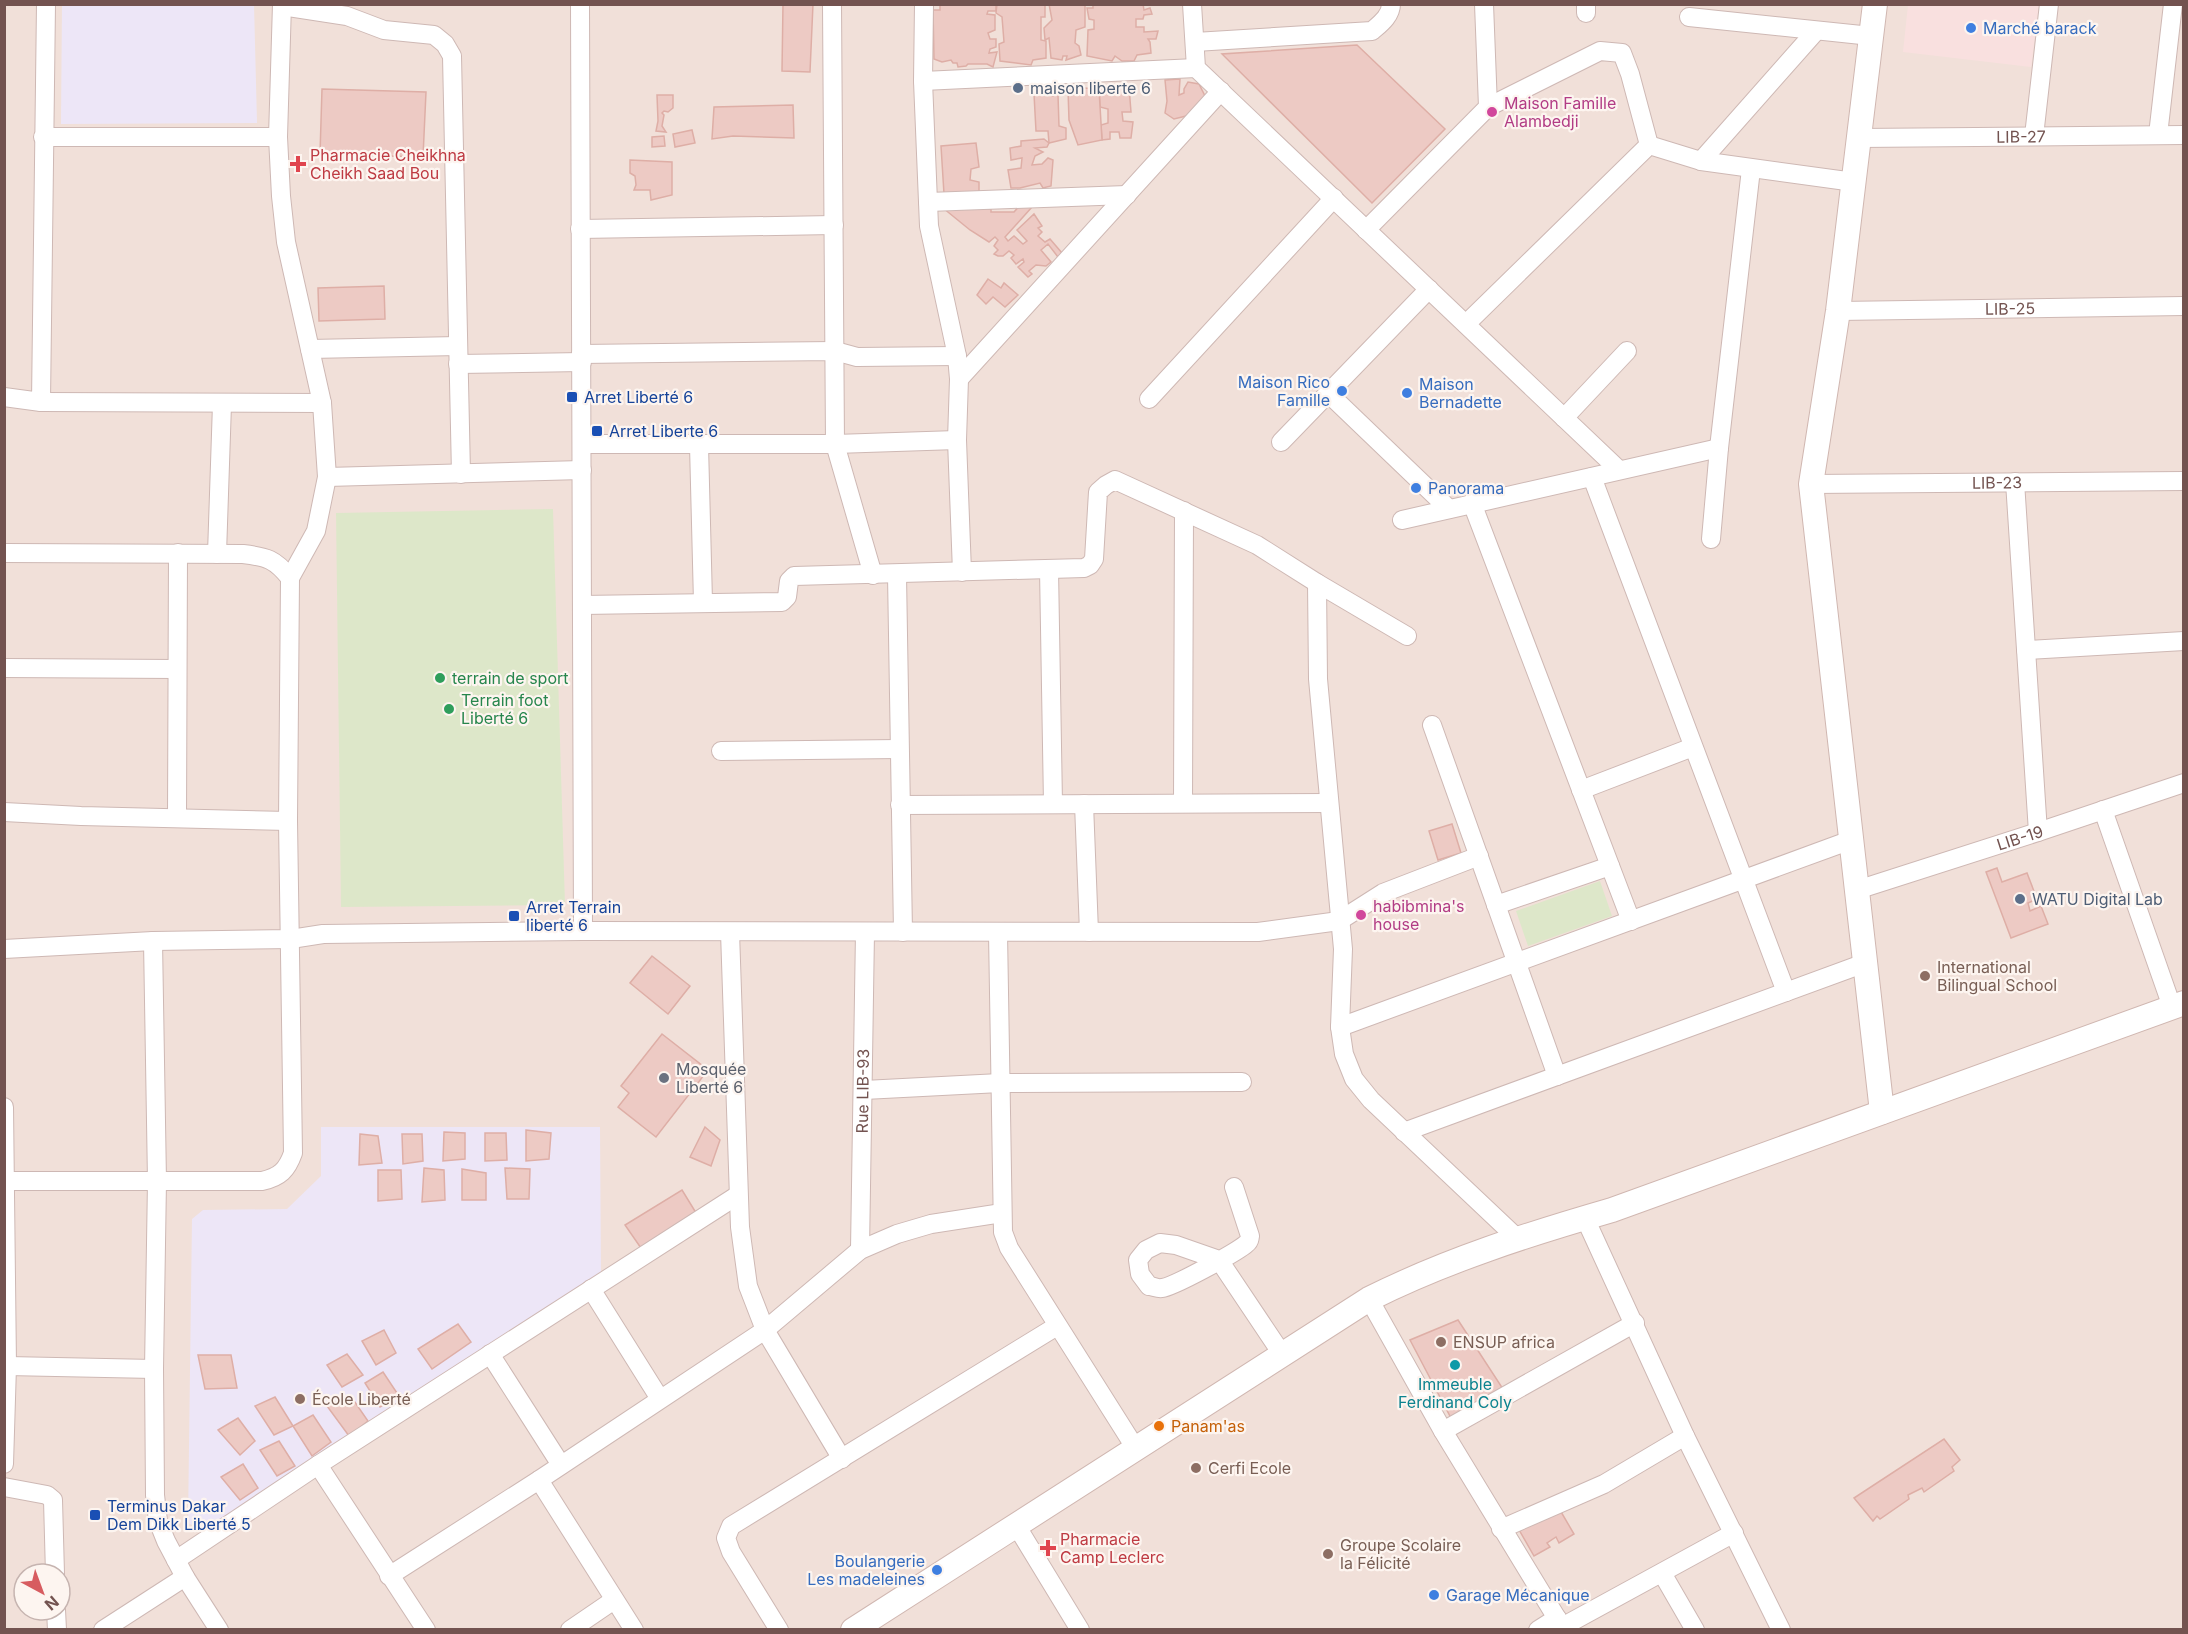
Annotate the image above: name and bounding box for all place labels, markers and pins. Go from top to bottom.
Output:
place label: Marché barack [1983,18,2097,38]
marker: Marché barack [1964,21,1978,35]
place label: maison liberte 6 [1030,78,1151,98]
marker: maison liberte 6 [1011,81,1025,95]
place label: Maison Famille Alambedji [1504,93,1616,131]
marker: Maison Famille Alambedji [1485,105,1499,119]
place label: Pharmacie Cheikhna Cheikh Saad Bou [310,145,466,183]
marker: Pharmacie Cheikhna Cheikh Saad Bou [291,157,305,171]
place label: Maison Rico Famille [1238,372,1330,410]
place label: Maison Bernadette [1419,374,1502,412]
marker: Maison Rico Famille [1335,384,1349,398]
marker: Maison Bernadette [1400,386,1414,400]
place label: Arret Liberté 6 [584,387,693,407]
marker: Arret Liberté 6 [565,390,579,404]
place label: Arret Liberte 6 [609,421,718,441]
marker: Arret Liberte 6 [590,424,604,438]
place label: Panorama [1428,478,1504,498]
marker: Panorama [1409,481,1423,495]
place label: terrain de sport [452,668,568,688]
marker: terrain de sport [433,671,447,685]
place label: Terrain foot Liberté 6 [461,690,548,728]
marker: Terrain foot Liberté 6 [442,702,456,716]
place label: WATU Digital Lab [2032,889,2163,909]
marker: WATU Digital Lab [2013,892,2027,906]
place label: habibmina's house [1373,896,1464,934]
place label: Arret Terrain liberté 6 [526,897,621,935]
marker: habibmina's house [1354,908,1368,922]
marker: Arret Terrain liberté 6 [507,909,521,923]
place label: International Bilingual School [1937,957,2057,995]
marker: International Bilingual School [1918,969,1932,983]
place label: Mosquée Liberté 6 [676,1059,746,1097]
marker: Mosquée Liberté 6 [657,1071,671,1085]
place label: ENSUP africa [1453,1332,1555,1352]
marker: ENSUP africa [1434,1335,1448,1349]
marker: Immeuble Ferdinand Coly [1448,1358,1462,1372]
place label: Immeuble Ferdinand Coly [1398,1374,1512,1412]
place label: École Liberté [312,1389,411,1409]
marker: École Liberté [293,1392,307,1406]
place label: Panam'as [1171,1416,1245,1436]
marker: Panam'as [1152,1419,1166,1433]
place label: Cerfi Ecole [1208,1458,1291,1478]
marker: Cerfi Ecole [1189,1461,1203,1475]
place label: Terminus Dakar Dem Dikk Liberté 5 [107,1496,251,1534]
marker: Terminus Dakar Dem Dikk Liberté 5 [88,1508,102,1522]
place label: Pharmacie Camp Leclerc [1060,1529,1165,1567]
place label: Groupe Scolaire la Félicité [1340,1535,1461,1573]
marker: Pharmacie Camp Leclerc [1041,1541,1055,1555]
marker: Groupe Scolaire la Félicité [1321,1547,1335,1561]
place label: Boulangerie Les madeleines [807,1551,925,1589]
marker: Boulangerie Les madeleines [930,1563,944,1577]
place label: Garage Mécanique [1446,1585,1590,1605]
marker: Garage Mécanique [1427,1588,1441,1602]

